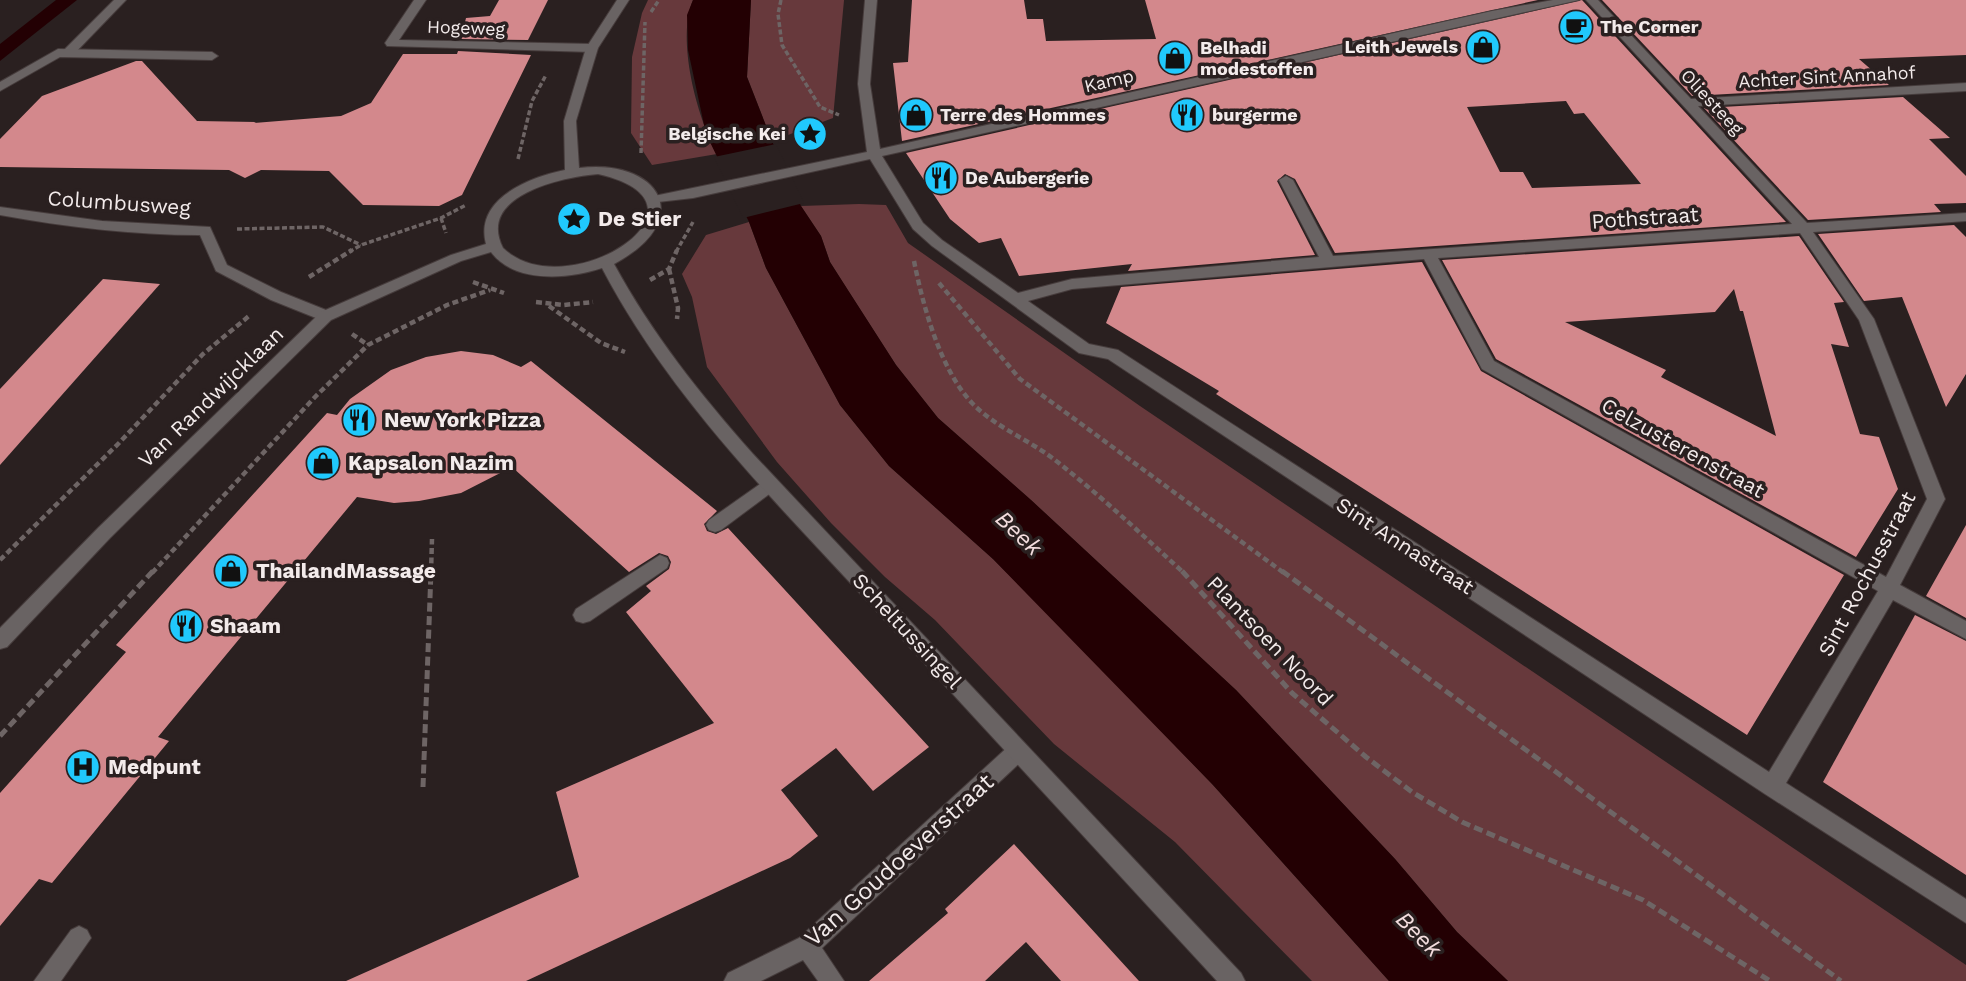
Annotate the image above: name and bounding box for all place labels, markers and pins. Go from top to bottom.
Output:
cafe icon: The Corner [1557,8,1595,46]
place label: The Corner [1600,16,1699,37]
shop icon: Leith Jewels [1464,28,1502,66]
place label: Leith Jewels [1344,36,1458,57]
place label: Belhadi modestoffen [1200,37,1314,79]
shop icon: Belhadi modestoffen [1156,39,1194,77]
shop icon: Terre des Hommes [897,96,935,134]
restaurant icon: burgerme [1168,96,1206,134]
place label: Terre des Hommes [940,104,1106,125]
place label: burgerme [1212,104,1298,125]
place icon: Belgische Kei [791,115,829,153]
place label: Belgische Kei [668,123,786,144]
restaurant icon: De Aubergerie [922,159,960,197]
place label: De Aubergerie [965,167,1090,188]
place icon: De Stier [555,200,593,238]
place label: De Stier [598,206,681,231]
restaurant icon: New York Pizza [340,401,378,439]
place label: New York Pizza [384,407,542,432]
shop icon: Kapsalon Nazim [304,444,342,482]
place label: Kapsalon Nazim [348,450,514,475]
shop icon: ThailandMassage [212,552,250,590]
place label: ThailandMassage [256,558,436,583]
restaurant icon: Shaam [167,607,205,645]
place label: Shaam [210,613,281,638]
hospital icon: Medpunt [64,748,102,786]
place label: Medpunt [108,754,201,779]

